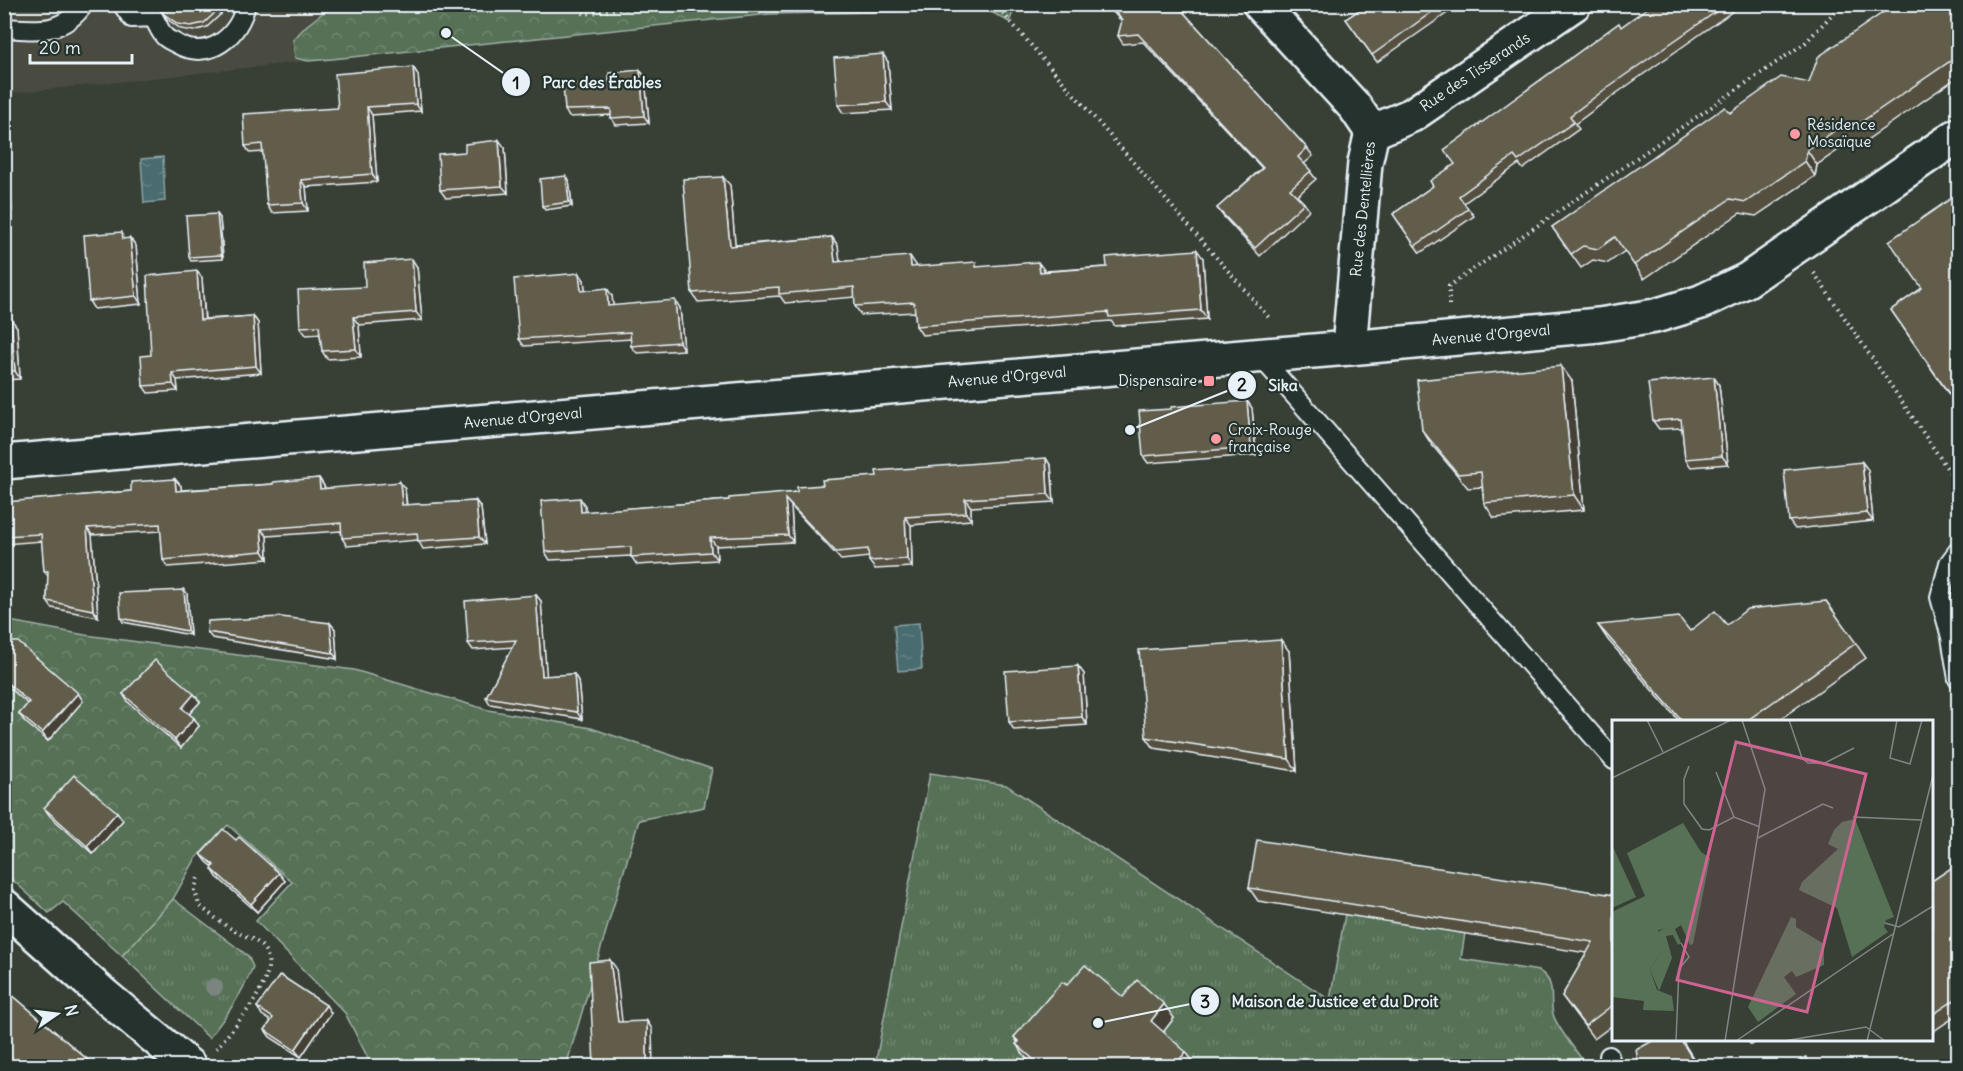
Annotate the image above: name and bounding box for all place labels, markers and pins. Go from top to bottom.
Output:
callout: Parc des Érables [501,65,673,99]
place label: Résidence Mosaïque [1807,115,1875,151]
marker: Résidence Mosaïque [1788,127,1802,141]
callout: Sika [1227,368,1310,402]
place label: Dispensaire [1118,371,1197,390]
marker: Dispensaire [1202,374,1216,388]
place label: Croix-Rouge française [1228,420,1312,456]
marker: Croix-Rouge française [1209,432,1223,446]
callout: Maison de Justice et du Droit [1190,984,1451,1018]

